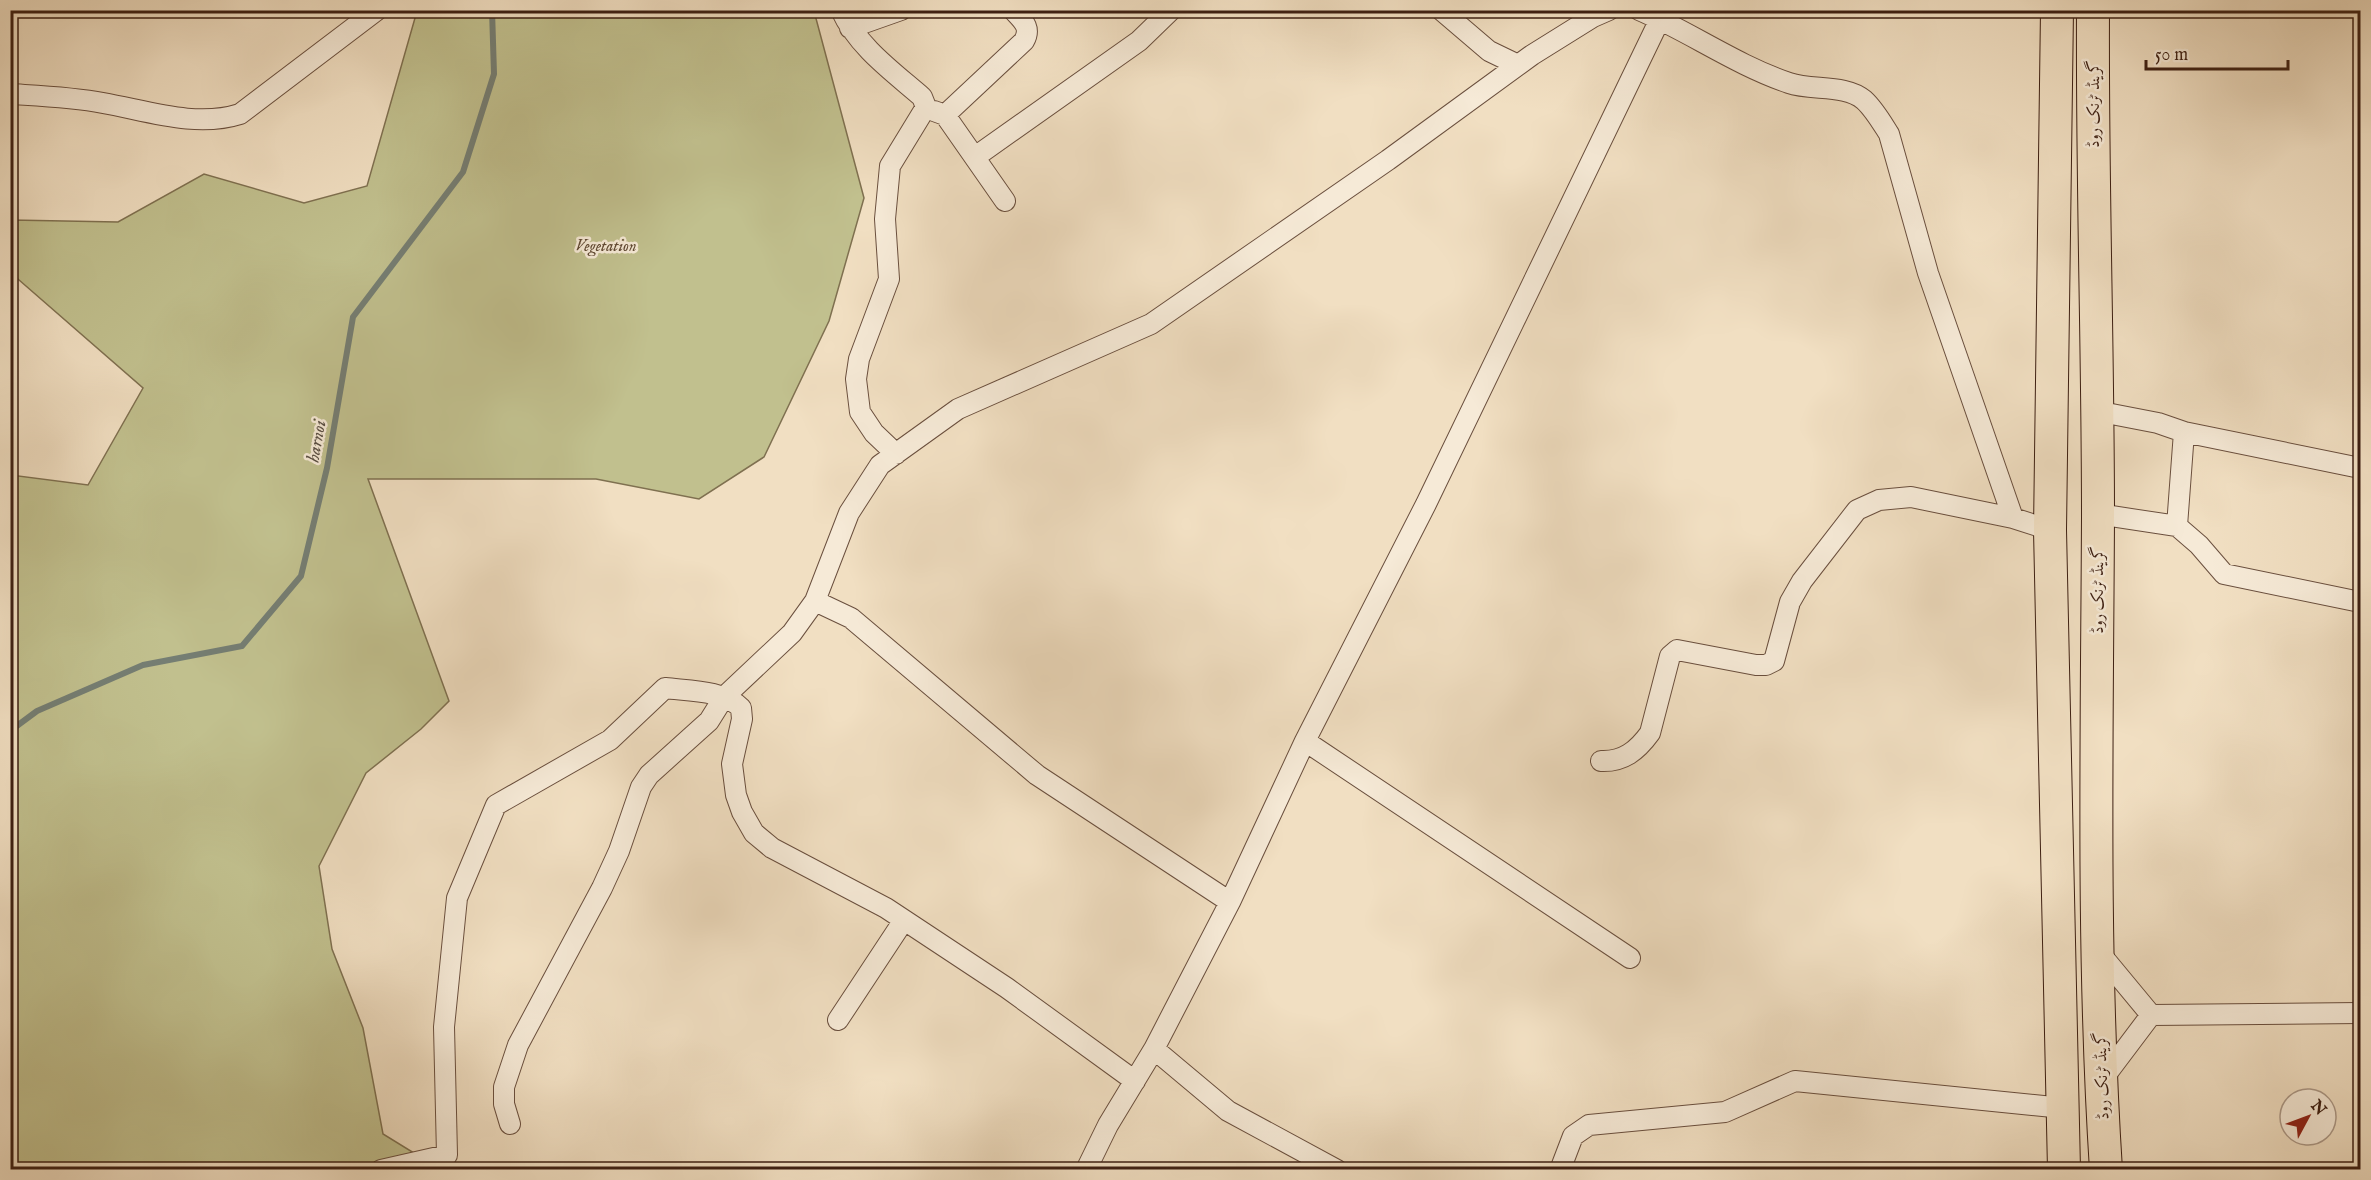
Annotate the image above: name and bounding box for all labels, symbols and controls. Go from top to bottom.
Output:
scale bar [2146,33,2288,71]
text: 50 m [2155,44,2188,67]
street label: گرینڈ ٹرنک روڈ [2083,60,2105,148]
park label: Vegetation [576,237,636,257]
water label: harnoi [303,417,333,464]
street label: گرینڈ ٹرنک روڈ [2087,546,2109,634]
street label: گرینڈ ٹرنک روڈ [2089,1032,2115,1120]
north arrow [2278,1087,2338,1147]
text: N [2305,1096,2330,1120]

